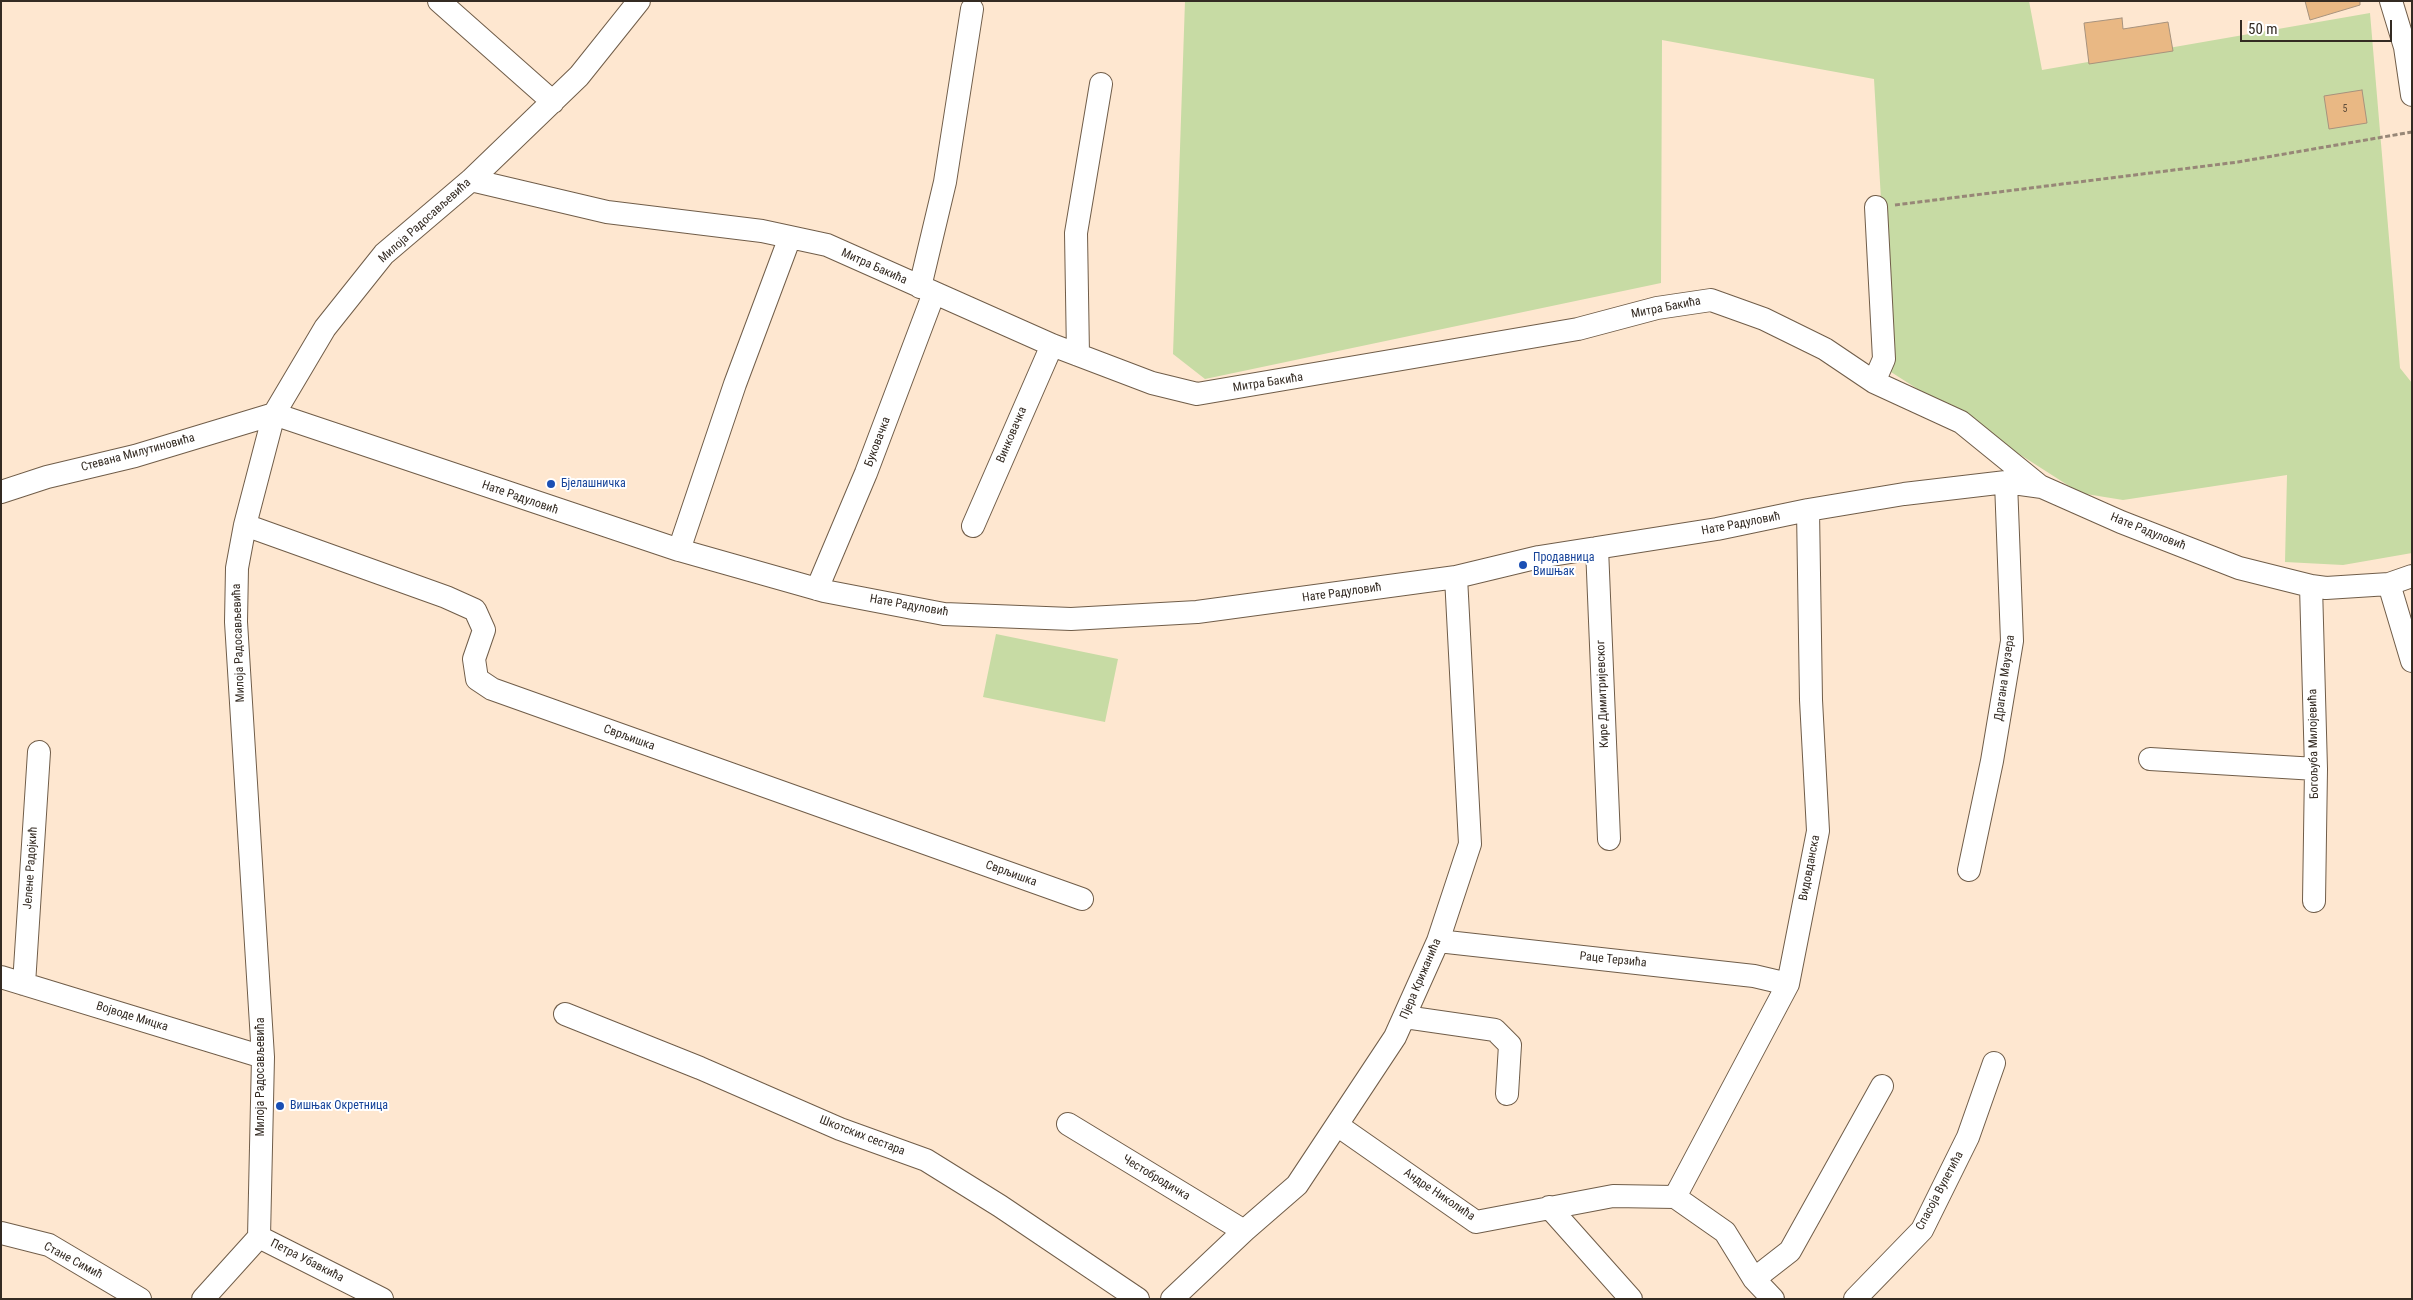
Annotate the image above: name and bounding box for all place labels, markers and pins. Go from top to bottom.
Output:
place label: Бјелашничка [561,477,626,491]
marker: Бјелашничка [545,478,557,490]
place label: Продавница Вишњак [1533,551,1594,579]
marker: Продавница Вишњак [1517,559,1529,571]
place label: Вишњак Окретница [290,1099,388,1113]
marker: Вишњак Окретница [274,1100,286,1112]

